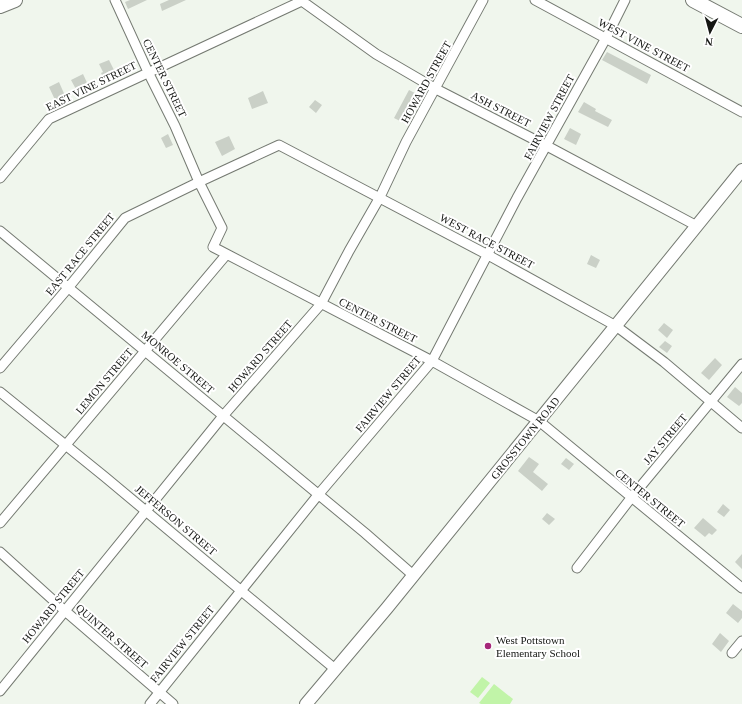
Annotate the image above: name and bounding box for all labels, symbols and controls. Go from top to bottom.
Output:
north arrow [690,12,730,52]
street label: WEST VINE STREET [596,16,692,74]
text: N [704,36,714,48]
street label: CENTER STREET [141,37,189,119]
street label: HOWARD STREET [399,39,454,125]
street label: EAST VINE STREET [44,59,138,113]
street label: FAIRVIEW STREET [521,72,577,162]
street label: ASH STREET [469,89,533,129]
street label: EAST RACE STREET [43,210,117,298]
street label: WEST RACE STREET [438,211,536,271]
street label: CENTER STREET [337,295,419,345]
street label: HOWARD STREET [226,317,295,394]
street label: MONROE STREET [139,328,217,396]
street label: LEMON STREET [73,345,135,416]
street label: FAIRVIEW STREET [353,354,423,434]
street label: GROSSTOWN ROAD [488,394,562,481]
street label: JAY STREET [641,411,690,467]
street label: CENTER STREET [613,466,687,530]
street label: JEFFERSON STREET [133,482,219,558]
street label: HOWARD STREET [20,567,87,645]
street label: QUINTER STREET [74,602,151,671]
street label: FAIRVIEW STREET [147,603,217,685]
place label: West Pottstown Elementary School [496,634,580,659]
marker: West Pottstown Elementary School [483,641,493,651]

